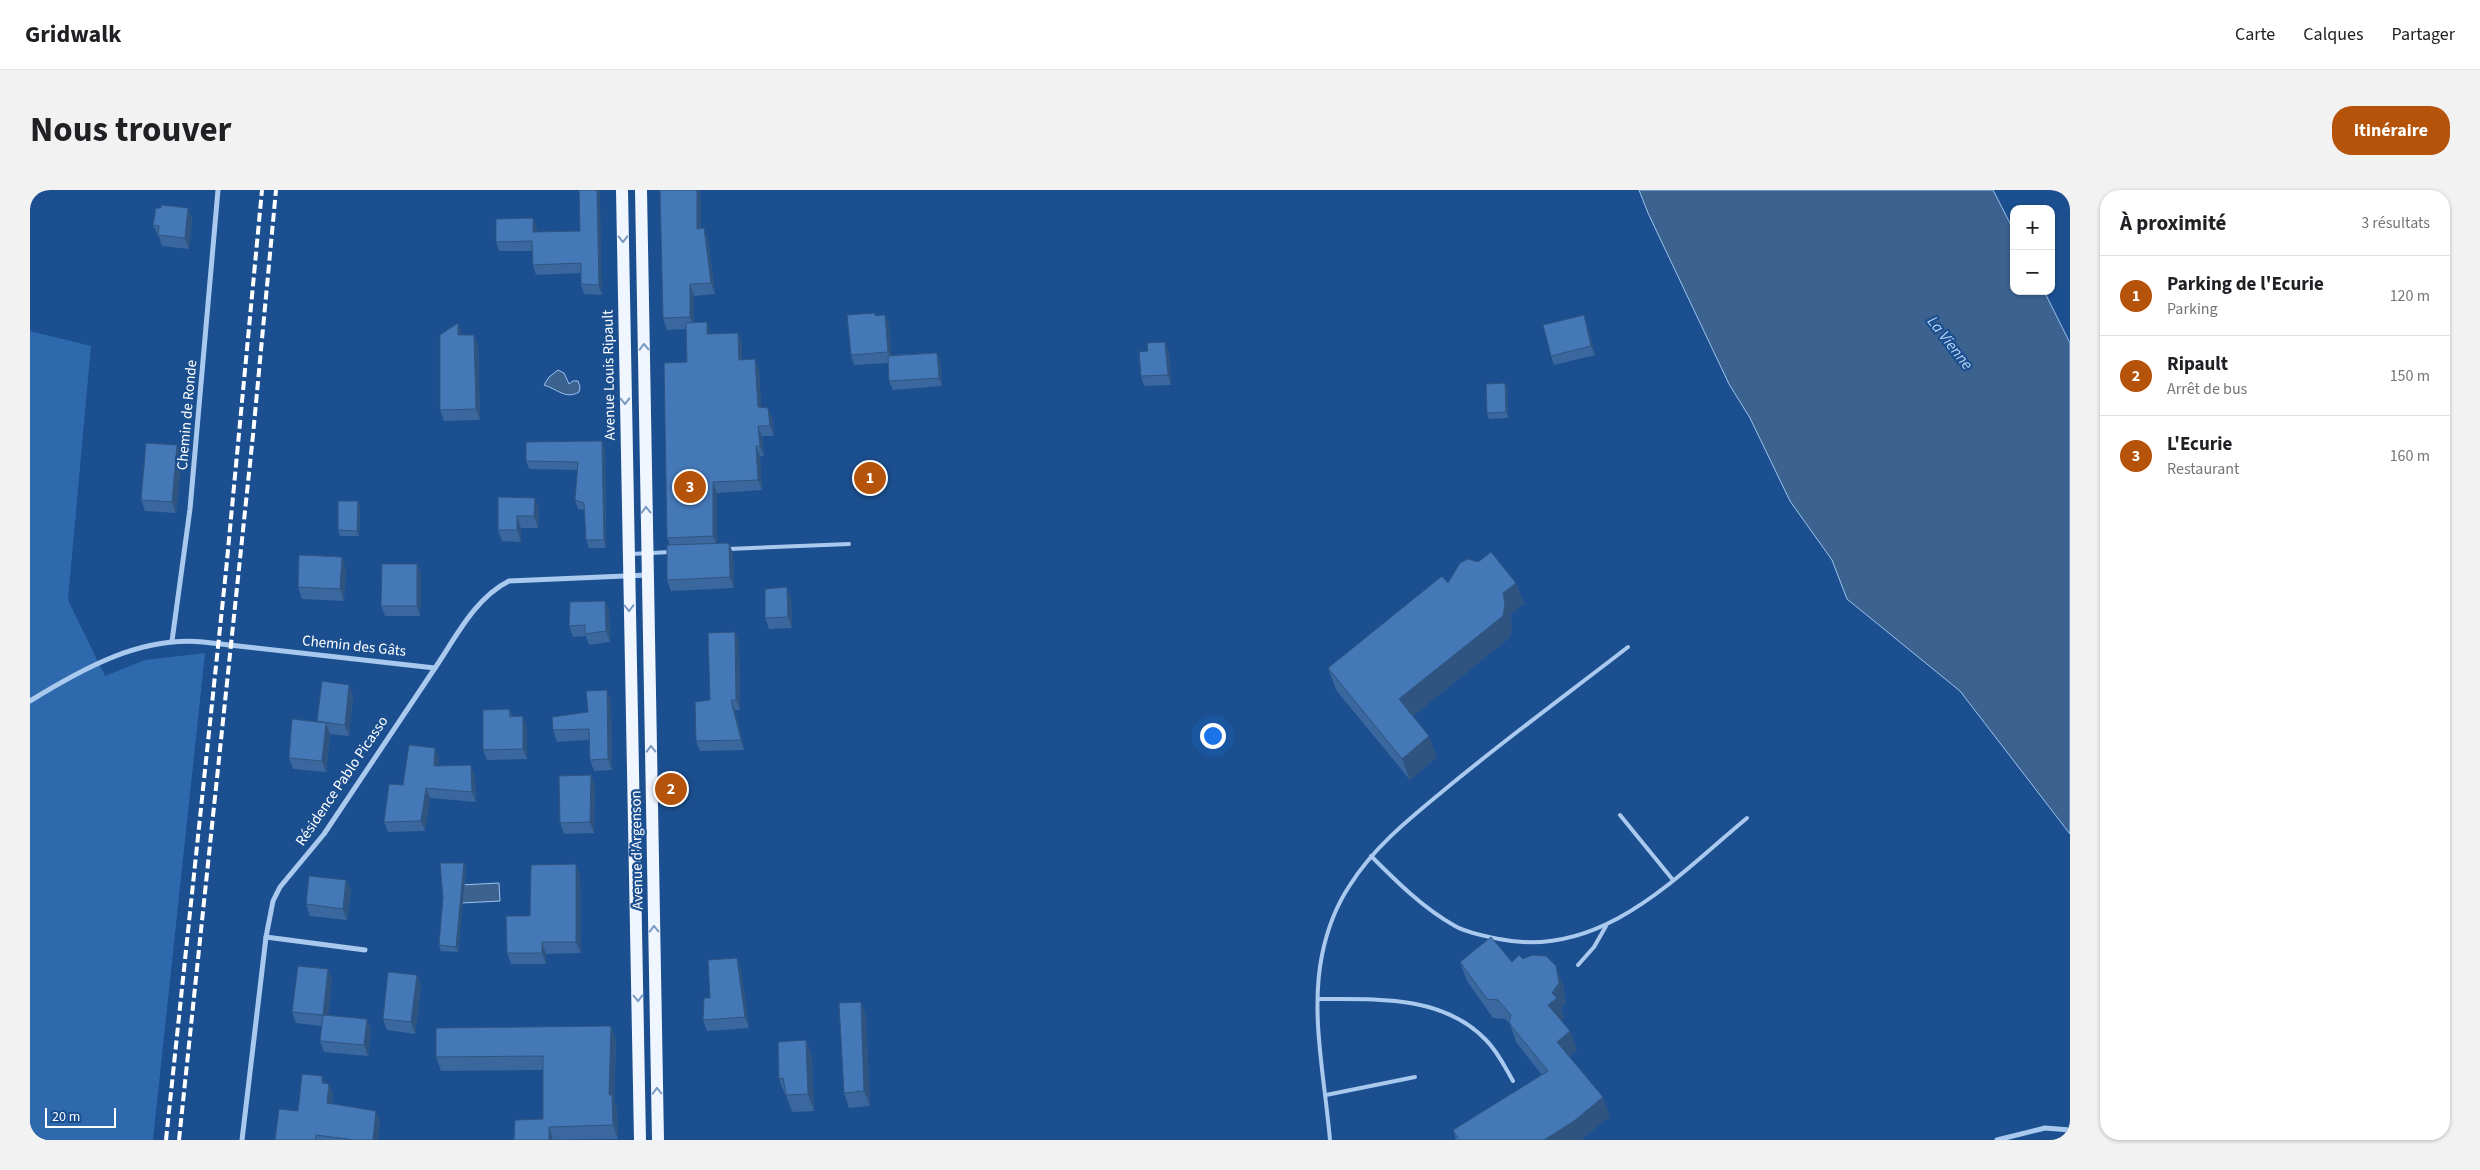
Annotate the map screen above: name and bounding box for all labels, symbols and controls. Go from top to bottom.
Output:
text: Gridwalk [25,17,121,52]
text: Carte [2235,22,2275,47]
text: Calques [2303,22,2363,47]
text: Partager [2391,22,2455,47]
text: Nous trouver [30,105,231,155]
button: Itinéraire [2332,106,2450,155]
map controls [2010,205,2055,295]
button: + [2010,205,2055,250]
text: À proximité [2120,208,2226,238]
text: 3 résultats [2361,212,2430,234]
one-way arrow [617,235,628,243]
button: − [2010,250,2055,295]
text: Parking de l'Ecurie [2167,271,2324,298]
text: 1 [2132,285,2140,307]
text: 120 m [2390,285,2430,307]
text: Parking [2167,298,2218,320]
street label: Avenue Louis Ripault [597,310,621,440]
water label: La Vienne [1922,311,1978,375]
one-way arrow [639,343,649,351]
text: Ripault [2167,351,2228,378]
street label: Chemin de Ronde [172,359,202,471]
text: 2 [2132,365,2140,387]
text: 150 m [2390,365,2430,387]
text: Arrêt de bus [2167,378,2247,400]
one-way arrow [620,397,631,405]
text: L'Ecurie [2167,431,2232,458]
text: 3 [2132,445,2140,467]
text: 160 m [2390,445,2430,467]
text: Restaurant [2167,458,2240,480]
pin: 1 [854,459,886,497]
pin: 3 [674,468,706,506]
one-way arrow [641,506,652,514]
one-way arrow [624,604,635,612]
street label: Chemin des Gâts [301,630,407,662]
street label: Résidence Pablo Picasso [291,712,393,850]
your location [1200,723,1226,749]
one-way arrow [646,745,656,752]
pin: 2 [655,770,687,808]
street label: Avenue d'Argenson [625,790,649,910]
one-way arrow [649,925,660,933]
one-way arrow [633,994,643,1002]
one-way arrow [652,1087,662,1095]
scale bar [45,1105,116,1128]
text: 20 m [52,1107,80,1127]

